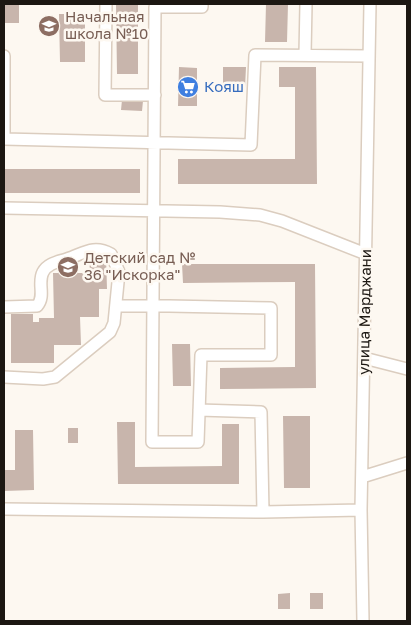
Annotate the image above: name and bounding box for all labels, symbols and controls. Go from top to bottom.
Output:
place label: Начальная школа №10 [65,7,148,42]
school or university icon: Начальная школа №10 [37,14,61,38]
supermarket icon: Кояш [176,75,200,99]
place label: Кояш [204,77,244,95]
place label: Детский сад № 36 "Искорка" [84,248,195,283]
street label: улица Марджани [354,249,374,375]
school or university icon: Детский сад № 36 "Искорка" [56,255,80,279]

